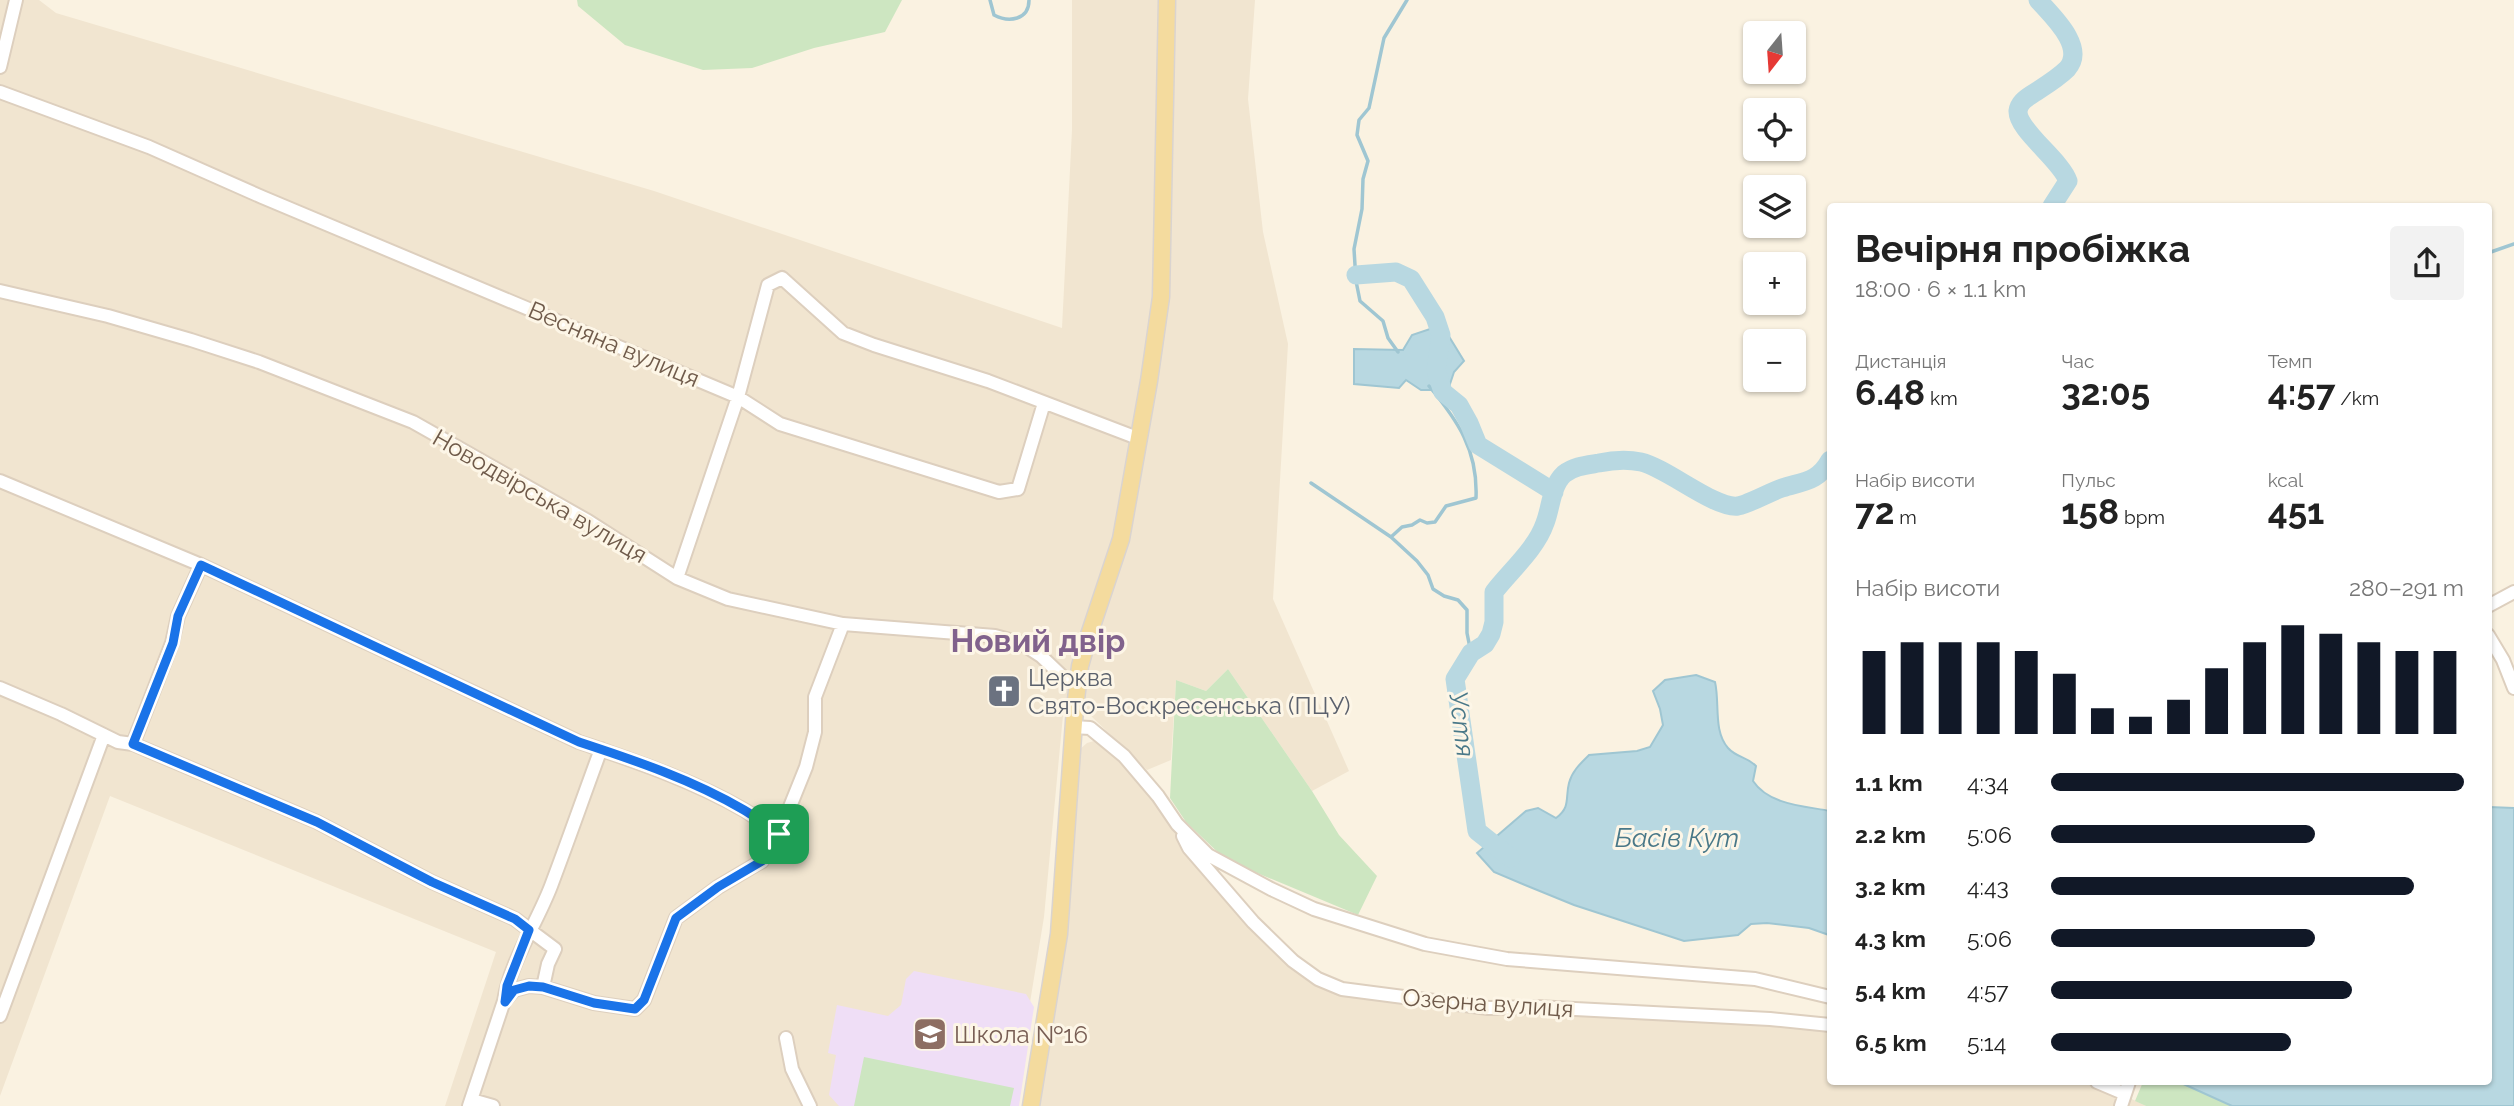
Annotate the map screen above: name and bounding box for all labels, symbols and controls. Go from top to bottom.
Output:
north arrow [1743,21,1806,84]
map controls [1743,21,1806,392]
button: locate [1743,98,1806,161]
button: layers [1743,175,1806,238]
text: Вечірня пробіжка [1855,226,2190,271]
button: share [2390,226,2464,300]
button: + [1743,252,1806,315]
text: 18:00 · 6 × 1.1 km [1855,275,2026,302]
street label: Весняна вулиця [524,295,704,393]
button: − [1743,329,1806,392]
text: Дистанція [1855,350,1946,372]
text: Час [2061,350,2094,372]
text: Темп [2268,350,2312,372]
text: 6.48 [1855,372,1925,413]
text: 32:05 [2061,372,2150,413]
text: 4:57 [2268,372,2335,413]
text: km [1925,387,1958,409]
text: /km [2335,387,2379,409]
street label: Новодвірська вулиця [428,423,652,569]
text: Набір висоти [1855,469,1975,491]
text: Пульс [2061,469,2116,491]
text: kcal [2268,469,2303,491]
text: 72 [1855,491,1894,532]
text: 158 [2061,491,2119,532]
text: 451 [2268,491,2324,532]
text: m [1894,506,1917,528]
text: bpm [2119,506,2165,528]
text: Набір висоти [1855,574,2000,601]
text: 280–291 m [2349,574,2464,601]
district label: Новий двір [951,622,1125,659]
place label: Церква Свято-Воскресенська (ПЦУ) [1028,663,1350,720]
church icon: Церква Свято-Воскресенська (ПЦУ) [985,672,1023,710]
water label: Устя [1443,689,1481,759]
text: 1.1 km [1855,769,1923,796]
text: 4:34 [1967,769,2009,796]
pin [749,804,809,864]
icon: arrive [760,815,798,853]
text: 2.2 km [1855,821,1926,848]
text: 5:06 [1967,821,2012,848]
water label: Басів Кут [1615,823,1739,853]
text: 3.2 km [1855,873,1926,900]
text: 4:43 [1967,873,2009,900]
text: 4.3 km [1855,925,1926,952]
text: 5:06 [1967,925,2012,952]
text: 5.4 km [1855,977,1926,1004]
text: 4:57 [1967,977,2009,1004]
street label: Озерна вулиця [1402,983,1574,1023]
school or university icon: Школа №16 [911,1015,949,1053]
place label: Школа №16 [954,1020,1088,1049]
text: 6.5 km [1855,1029,1927,1056]
text: 5:14 [1967,1029,2006,1056]

